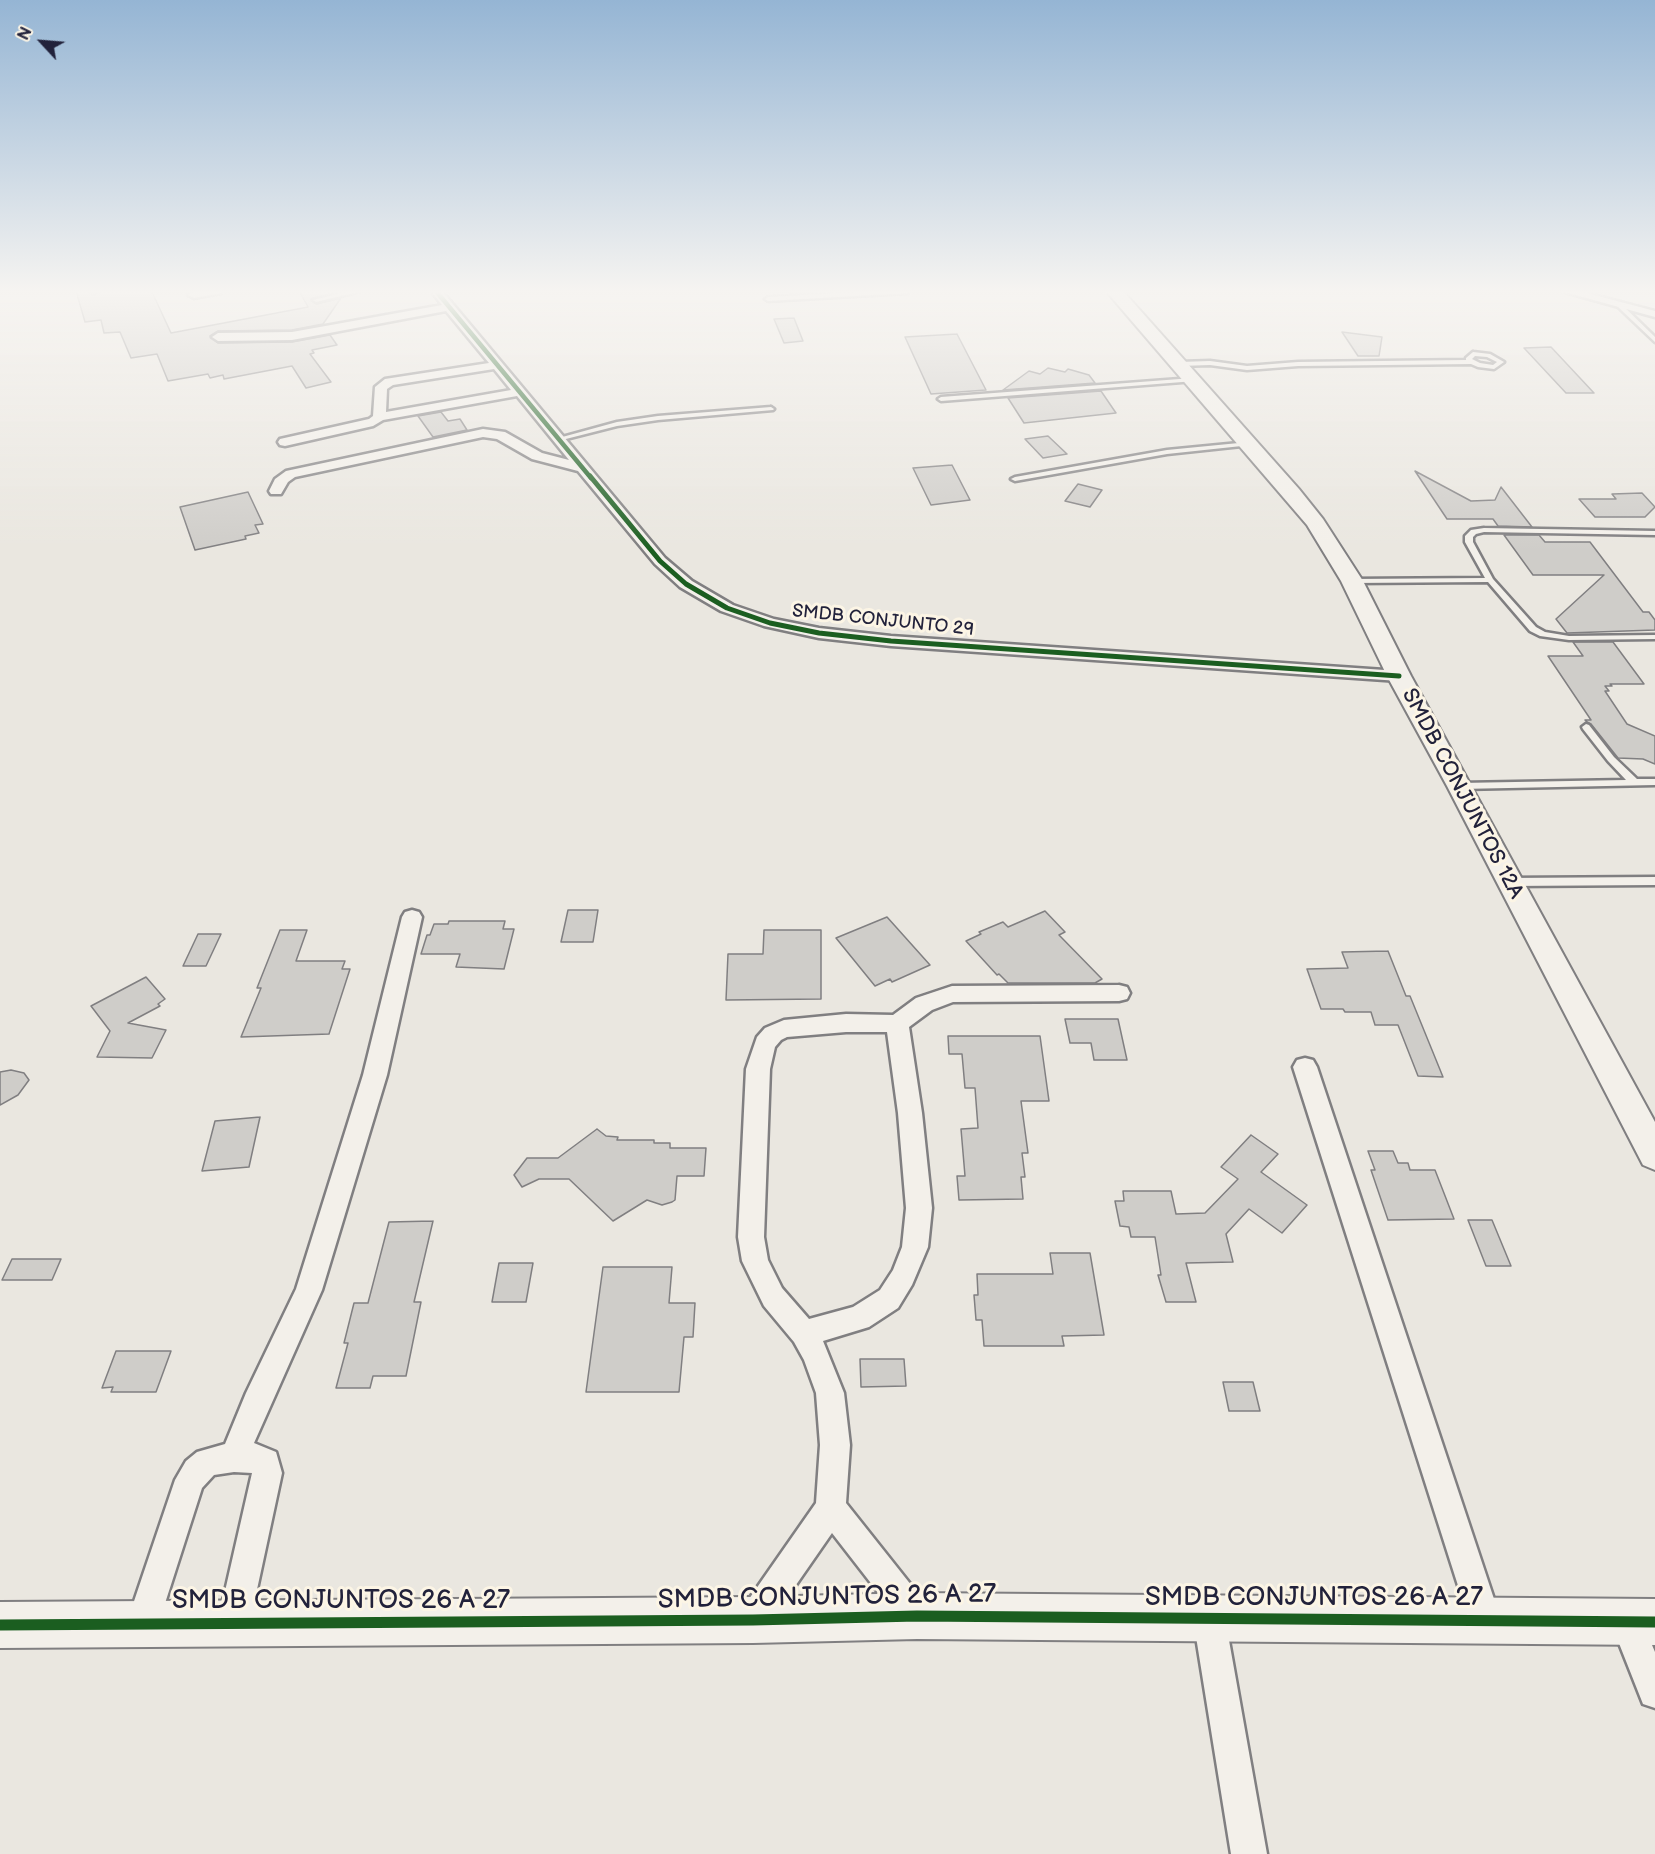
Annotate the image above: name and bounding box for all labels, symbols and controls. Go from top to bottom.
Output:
north arrow [12,12,72,72]
text: N [14,24,37,43]
street label: SMDB CONJUNTO 29 [791,601,975,641]
street label: SMDB CONJUNTOS 12A [1396,685,1528,903]
street label: SMDB CONJUNTOS 26 A 27 [658,1579,996,1617]
street label: SMDB CONJUNTOS 26 A 27 [1145,1582,1483,1614]
street label: SMDB CONJUNTOS 26 A 27 [172,1585,510,1617]

